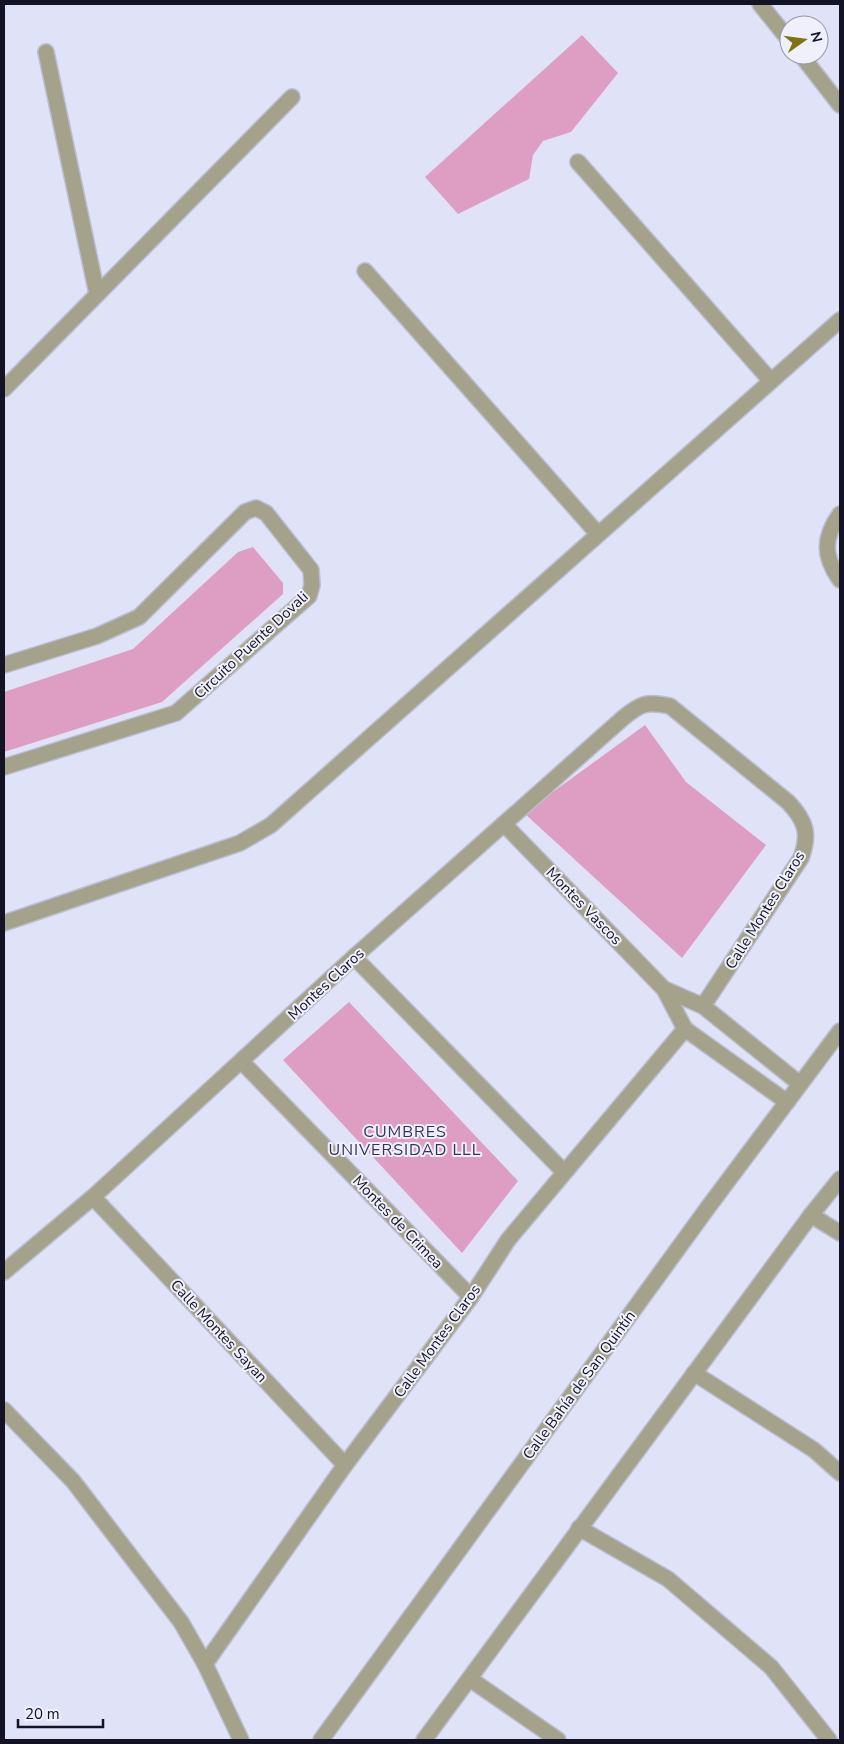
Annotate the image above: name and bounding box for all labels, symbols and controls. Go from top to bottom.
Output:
north arrow [779,15,829,65]
text: N [806,30,827,44]
street label: Circuito Puente Dovali [190,587,312,703]
street label: Calle Montes Claros [721,847,809,973]
street label: Montes Vascos [542,863,626,949]
street label: Montes Claros [284,944,368,1024]
district label: CUMBRES UNIVERSIDAD LLL [329,1121,481,1161]
street label: Montes de Crimea [348,1171,448,1273]
street label: Calle Montes Sayan [166,1275,272,1387]
street label: Calle Montes Claros [389,1280,485,1402]
street label: Calle Bahía de San Quintín [518,1306,640,1464]
scale bar [18,1696,102,1728]
text: 20 m [25,1704,60,1724]

